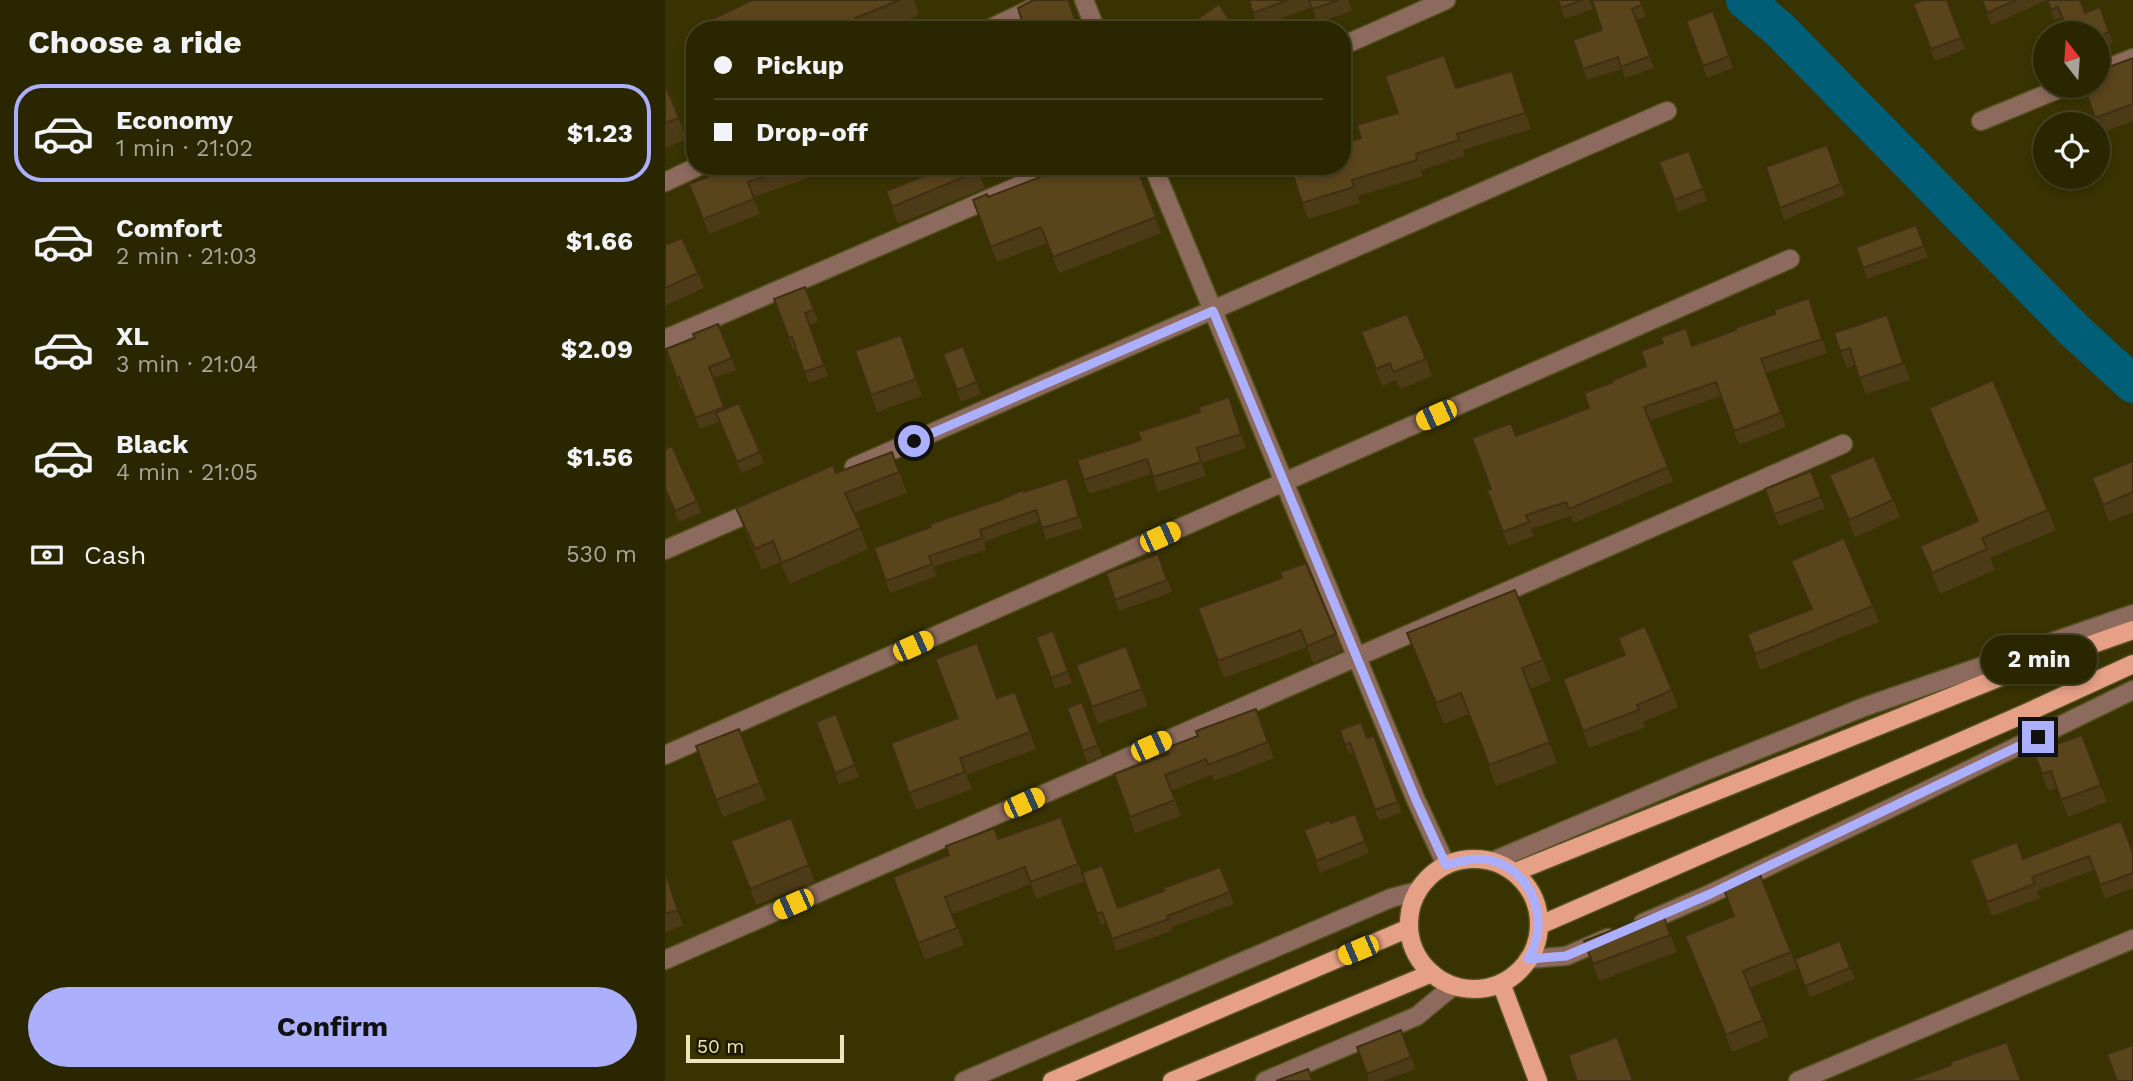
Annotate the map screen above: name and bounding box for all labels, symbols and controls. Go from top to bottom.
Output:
north arrow [2033,21,2111,98]
map controls [2033,21,2110,189]
text: Choose a ride [28,23,242,61]
text: Pickup [756,50,844,80]
icon: car [32,102,95,165]
text: Economy [116,105,233,135]
button: locate [2033,112,2110,189]
text: Drop-off [756,117,868,147]
text: $1.23 [567,118,633,148]
text: 1 min · 21:02 [116,135,253,162]
icon: car [32,210,95,273]
text: Comfort [116,213,222,243]
text: $1.66 [566,226,633,256]
text: 2 min · 21:03 [116,243,257,270]
icon: car [32,318,95,381]
text: XL [116,321,149,351]
text: $2.09 [561,334,633,364]
text: 3 min · 21:04 [116,351,258,378]
car [1413,397,1460,433]
route start [898,425,930,457]
icon: car [32,426,95,489]
text: Black [116,429,188,459]
text: $1.56 [566,442,633,472]
text: 4 min · 21:05 [116,459,258,486]
car [1137,519,1184,555]
icon: cash [28,536,66,574]
text: Cash [84,540,146,570]
text: 530 m [566,541,637,568]
car [890,628,937,664]
callout: 2 min [1980,636,2096,684]
text: 2 min [2008,646,2070,673]
route end [2022,721,2054,753]
car [1128,728,1175,764]
car [1001,785,1048,821]
car [770,886,817,922]
car [1335,932,1382,968]
button: Confirm [28,987,637,1067]
scale bar [686,1032,843,1064]
text: 50 m [697,1035,744,1058]

